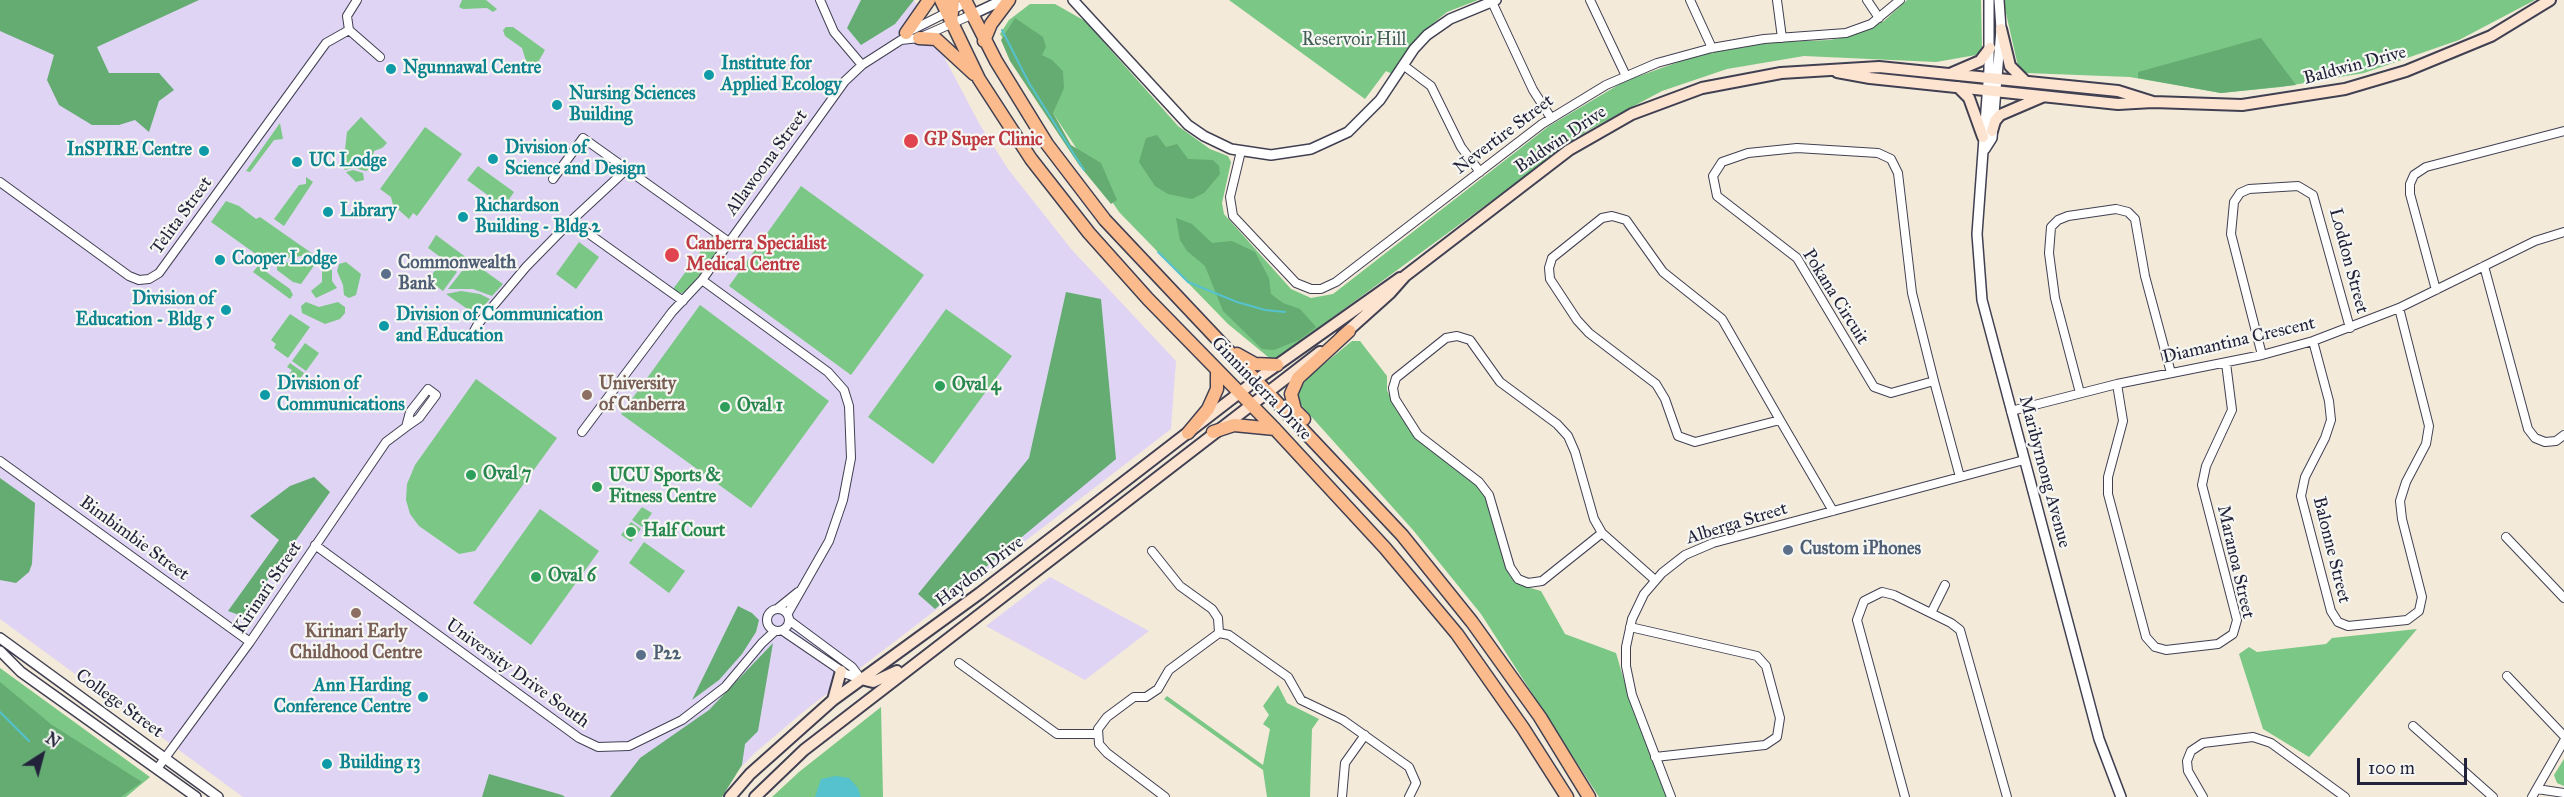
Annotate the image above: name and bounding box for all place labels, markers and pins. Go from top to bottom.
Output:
place label: Institute for Applied Ecology [721,54,842,97]
place label: Ngunnawal Centre [403,58,541,80]
marker: Ngunnawal Centre [384,62,398,76]
marker: Institute for Applied Ecology [702,68,716,82]
place label: Nursing Sciences Building [569,84,696,127]
marker: Nursing Sciences Building [550,98,564,112]
place label: GP Super Clinic [924,130,1043,152]
marker: GP Super Clinic [902,132,920,150]
place label: Division of Science and Design [505,138,646,180]
place label: InSPIRE Centre [67,140,192,162]
marker: InSPIRE Centre [197,144,211,158]
place label: UC Lodge [309,151,387,173]
marker: Division of Science and Design [486,152,500,166]
marker: UC Lodge [290,155,304,169]
place label: Richardson Building - Bldg 2 [475,196,600,238]
place label: Library [340,201,396,223]
marker: Library [321,205,335,219]
marker: Richardson Building - Bldg 2 [456,210,470,224]
place label: Canberra Specialist Medical Centre [686,234,827,276]
marker: Canberra Specialist Medical Centre [663,246,681,264]
place label: Cooper Lodge [232,249,337,271]
marker: Cooper Lodge [213,253,227,267]
place label: Commonwealth Bank [398,253,516,296]
marker: Commonwealth Bank [379,267,393,281]
place label: Division of Education - Bldg 5 [76,289,214,332]
marker: Division of Education - Bldg 5 [219,303,233,317]
place label: Division of Communication and Education [396,305,603,348]
marker: Division of Communication and Education [377,319,391,333]
place label: Division of Communications [277,374,405,416]
place label: University of Canberra [599,374,685,416]
place label: Oval 4 [952,375,1001,397]
marker: Oval 4 [933,379,947,393]
marker: Division of Communications [258,388,272,402]
marker: University of Canberra [580,388,594,402]
place label: Oval 1 [737,396,783,418]
marker: Oval 1 [718,400,732,414]
place label: Oval 7 [483,464,531,486]
place label: UCU Sports & Fitness Centre [609,466,721,508]
marker: Oval 7 [464,468,478,482]
marker: UCU Sports & Fitness Centre [590,480,604,494]
place label: Half Court [643,521,725,543]
marker: Half Court [624,525,638,539]
place label: Custom iPhones [1800,539,1921,561]
marker: Custom iPhones [1781,543,1795,557]
place label: Oval 6 [548,566,596,588]
marker: Oval 6 [529,570,543,584]
marker: Kirinari Early Childhood Centre [349,606,363,620]
place label: Kirinari Early Childhood Centre [290,622,422,664]
place label: P22 [653,644,681,666]
marker: P22 [634,648,648,662]
place label: Ann Harding Conference Centre [274,676,411,718]
marker: Ann Harding Conference Centre [416,690,430,704]
place label: Building 13 [339,753,421,775]
marker: Building 13 [320,757,334,771]

